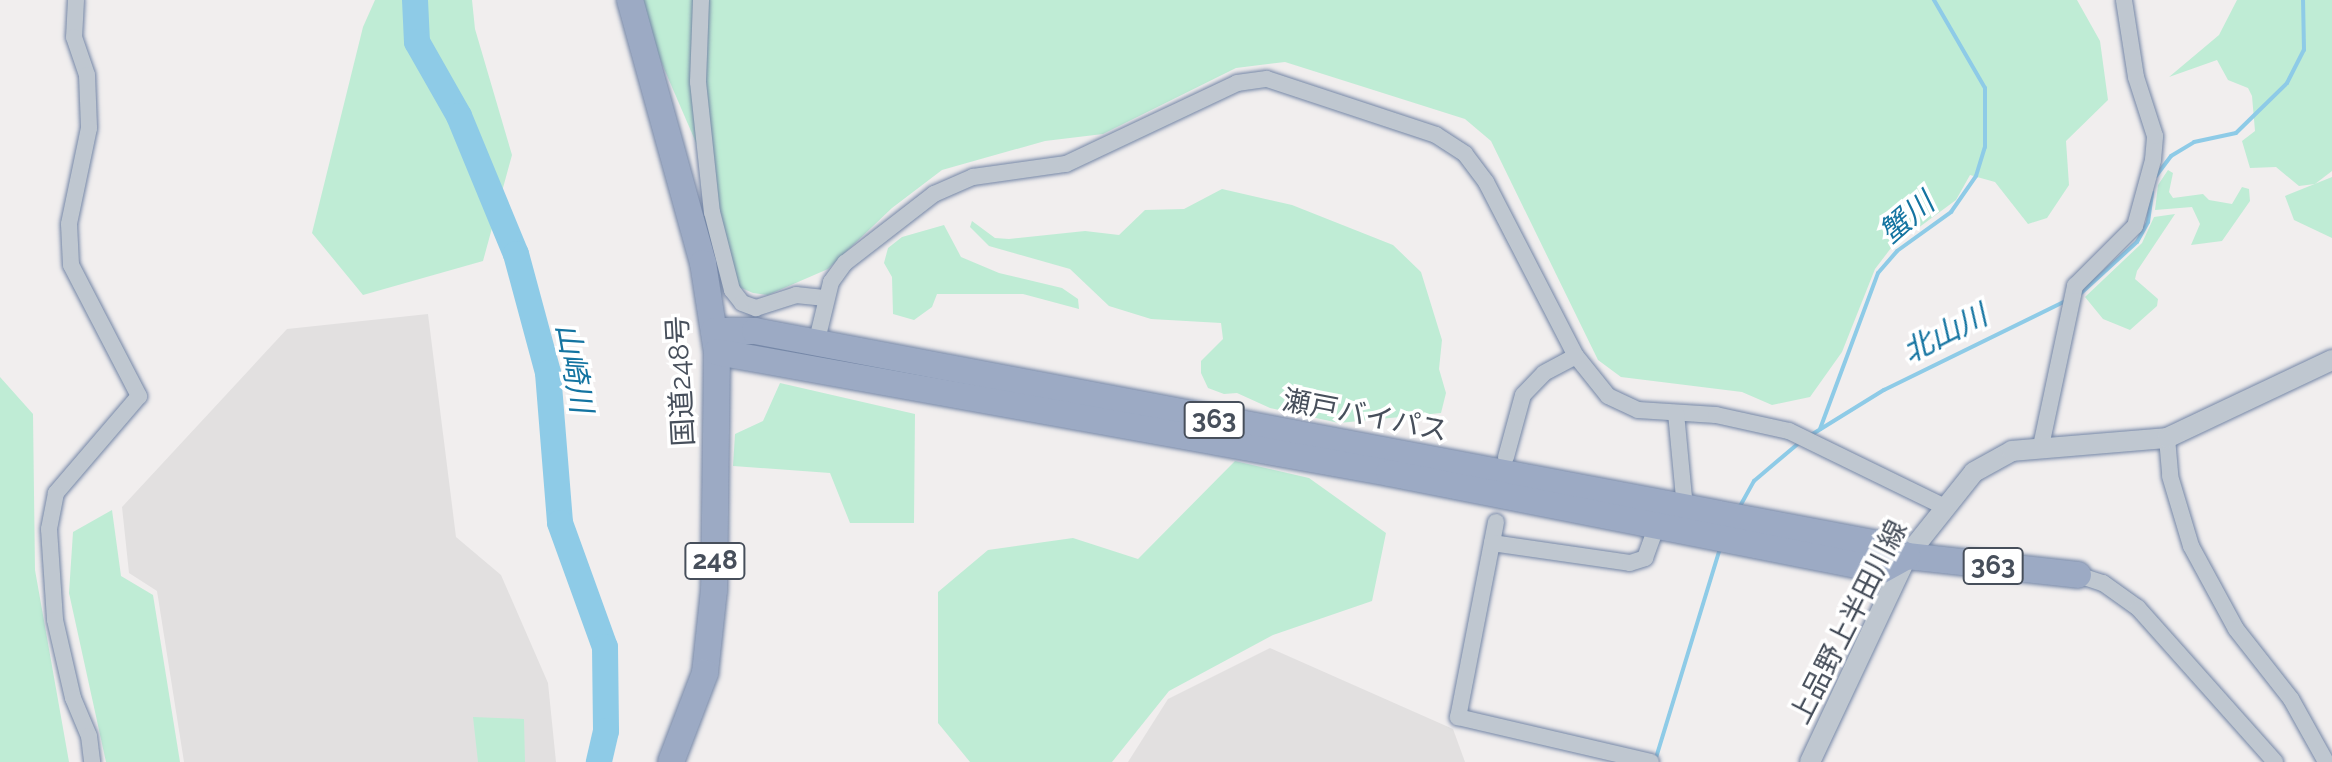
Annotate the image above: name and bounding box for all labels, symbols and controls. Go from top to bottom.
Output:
water label: 蟹川 [1872,185,1942,251]
water label: 北山川 [1897,298,1993,370]
street label: 国道248号 [661,315,701,447]
water label: 山崎川 [548,321,600,415]
street label: 瀬戸バイパス [1279,383,1451,449]
road number: 363 [1182,398,1246,442]
street label: 上品野上半田川線 [1783,515,1915,729]
road number: 248 [683,539,747,583]
road number: 363 [1961,544,2025,588]

